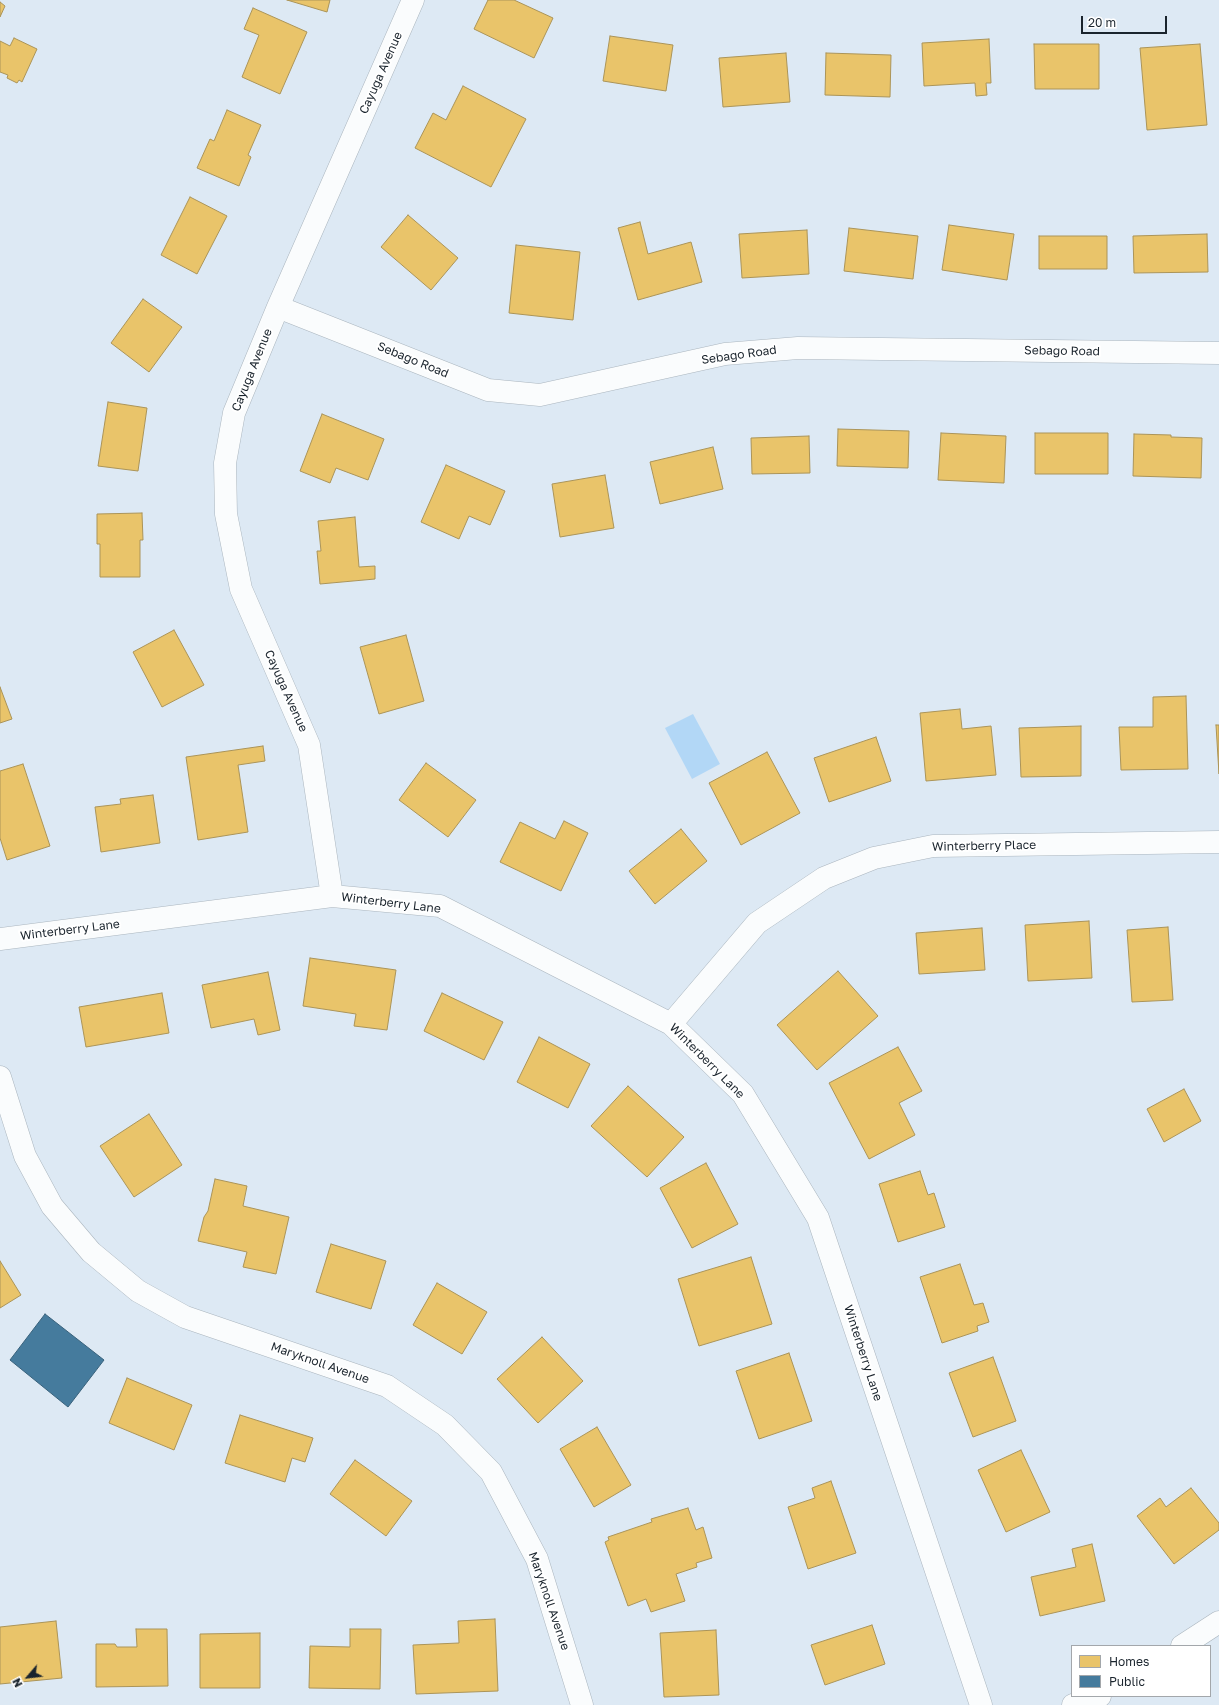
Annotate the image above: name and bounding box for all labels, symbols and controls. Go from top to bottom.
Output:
scale bar [1083,8,1169,34]
text: 20 m [1088,15,1116,30]
street label: Cayuga Avenue [356,30,406,116]
street label: Cayuga Avenue [229,326,275,414]
street label: Sebago Road [375,339,451,381]
street label: Sebago Road [700,343,778,367]
street label: Sebago Road [1024,343,1100,359]
street label: Cayuga Avenue [261,648,311,734]
street label: Winterberry Place [932,838,1036,854]
street label: Winterberry Lane [340,890,442,916]
street label: Winterberry Lane [19,917,121,943]
street label: Winterberry Lane [666,1020,748,1102]
street label: Winterberry Lane [841,1303,885,1403]
street label: Maryknoll Avenue [269,1339,371,1387]
street label: Maryknoll Avenue [525,1550,573,1652]
legend [1071,1645,1211,1697]
text: Homes [1109,1654,1149,1669]
north arrow [8,1657,48,1697]
text: Public [1109,1674,1145,1689]
text: N [9,1676,25,1690]

